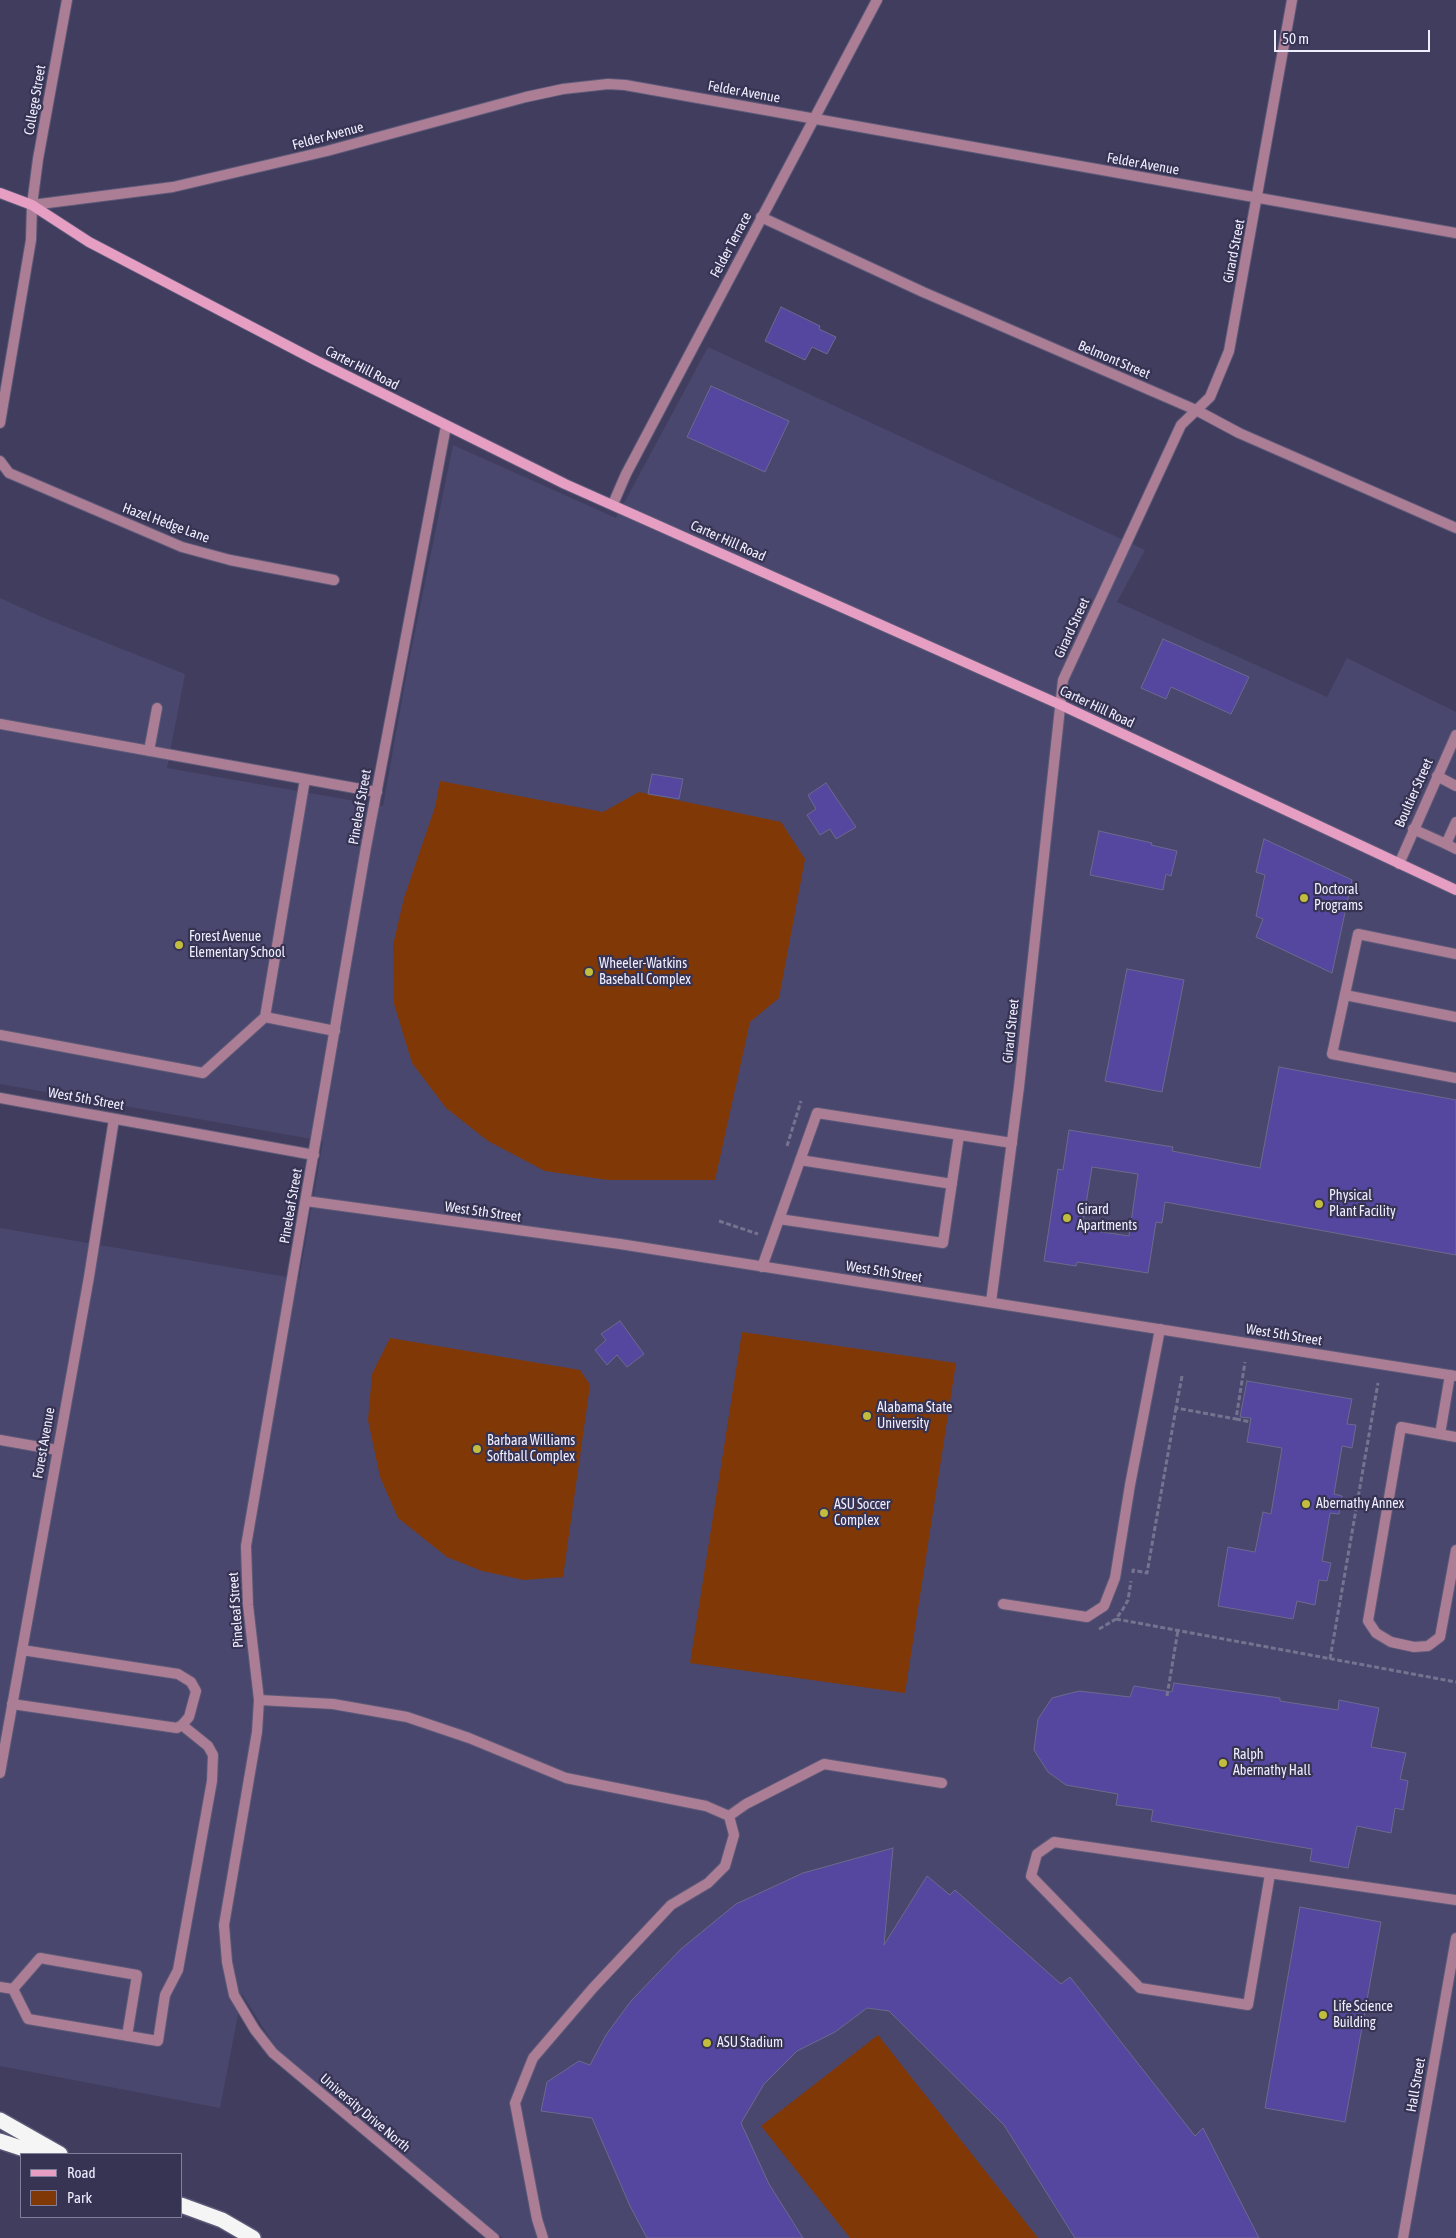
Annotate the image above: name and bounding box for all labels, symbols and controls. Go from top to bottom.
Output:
scale bar [1276,20,1432,52]
text: 50 m [1282,30,1309,47]
street label: College Street [21,63,49,137]
street label: Felder Avenue [707,77,781,107]
street label: Felder Avenue [291,118,365,154]
street label: Felder Avenue [1106,149,1180,179]
street label: Felder Terrace [707,209,755,281]
street label: Girard Street [1220,218,1248,284]
street label: Belmont Street [1075,337,1153,383]
street label: Carter Hill Road [322,342,402,394]
street label: Hazel Hedge Lane [120,499,212,547]
street label: Carter Hill Road [688,517,768,565]
street label: Girard Street [1051,595,1093,661]
street label: Carter Hill Road [1057,682,1137,732]
street label: Boultier Street [1391,756,1437,830]
street label: Pineleaf Street [345,768,375,846]
place label: Doctoral Programs [1314,882,1363,914]
marker: Doctoral Programs [1298,892,1310,904]
place label: Forest Avenue Elementary School [189,929,285,962]
marker: Forest Avenue Elementary School [173,939,185,951]
place label: Wheeler-Watkins Baseball Complex [599,956,691,989]
marker: Wheeler-Watkins Baseball Complex [583,966,595,978]
street label: Girard Street [999,998,1023,1064]
street label: West 5th Street [47,1084,125,1114]
street label: Pineleaf Street [276,1167,306,1245]
place label: Physical Plant Facility [1329,1188,1396,1220]
street label: West 5th Street [444,1198,522,1226]
marker: Physical Plant Facility [1313,1198,1325,1210]
place label: Girard Apartments [1077,1202,1137,1234]
marker: Girard Apartments [1061,1212,1073,1224]
street label: West 5th Street [845,1258,923,1286]
street label: West 5th Street [1245,1321,1323,1349]
place label: Alabama State University [877,1400,952,1432]
street label: Forest Avenue [29,1406,59,1480]
marker: Alabama State University [861,1410,873,1422]
place label: Barbara Williams Softball Complex [487,1433,575,1465]
marker: Barbara Williams Softball Complex [471,1443,483,1455]
place label: Abernathy Annex [1316,1496,1404,1512]
place label: ASU Soccer Complex [834,1497,890,1530]
marker: Abernathy Annex [1300,1498,1312,1510]
marker: ASU Soccer Complex [818,1507,830,1519]
street label: Pineleaf Street [225,1572,247,1648]
place label: Ralph Abernathy Hall [1233,1747,1311,1780]
marker: Ralph Abernathy Hall [1217,1757,1229,1769]
place label: Life Science Building [1333,1999,1393,2031]
marker: Life Science Building [1317,2009,1329,2021]
place label: ASU Stadium [717,2035,783,2051]
marker: ASU Stadium [701,2037,713,2049]
street label: Hall Street [1403,2057,1429,2113]
street label: University Drive North [316,2070,414,2156]
legend [20,2153,182,2218]
text: Road [67,2164,96,2181]
text: Park [67,2189,92,2206]

